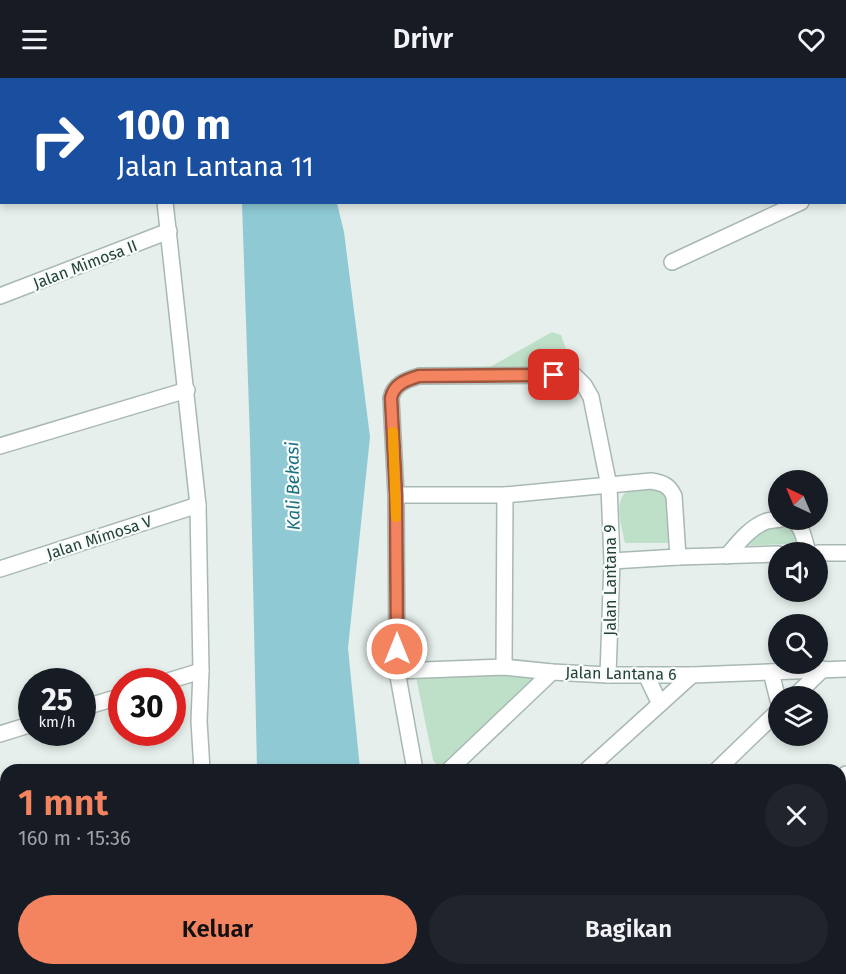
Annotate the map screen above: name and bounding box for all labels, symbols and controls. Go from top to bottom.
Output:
icon: menu [18,23,51,56]
text: Drivr [393,23,453,55]
icon: heart [795,23,828,56]
text: 100 m [117,100,231,150]
icon: right [18,102,96,180]
text: Jalan Lantana 11 [117,151,314,183]
street label: Jalan Mimosa II [30,236,140,293]
pin [528,349,579,400]
icon: arrive [537,358,570,391]
water label: Kali Bekasi [281,441,305,531]
north arrow [768,470,828,530]
map controls [768,470,828,746]
street label: Jalan Mimosa V [44,511,154,563]
street label: Jalan Lantana 9 [601,524,620,636]
button: sound [768,542,828,602]
button: search [768,614,828,674]
position arrow [365,617,429,681]
street label: Jalan Lantana 6 [565,663,677,684]
speed limit sign: 30 [108,668,186,746]
text: 25 [41,682,73,718]
button: layers [768,686,828,746]
text: km/h [38,713,76,731]
text: 1 mnt [18,781,108,825]
button: close [765,784,828,847]
text: 160 m · 15:36 [18,826,131,850]
button: Keluar [18,895,417,964]
button: Bagikan [429,895,828,964]

